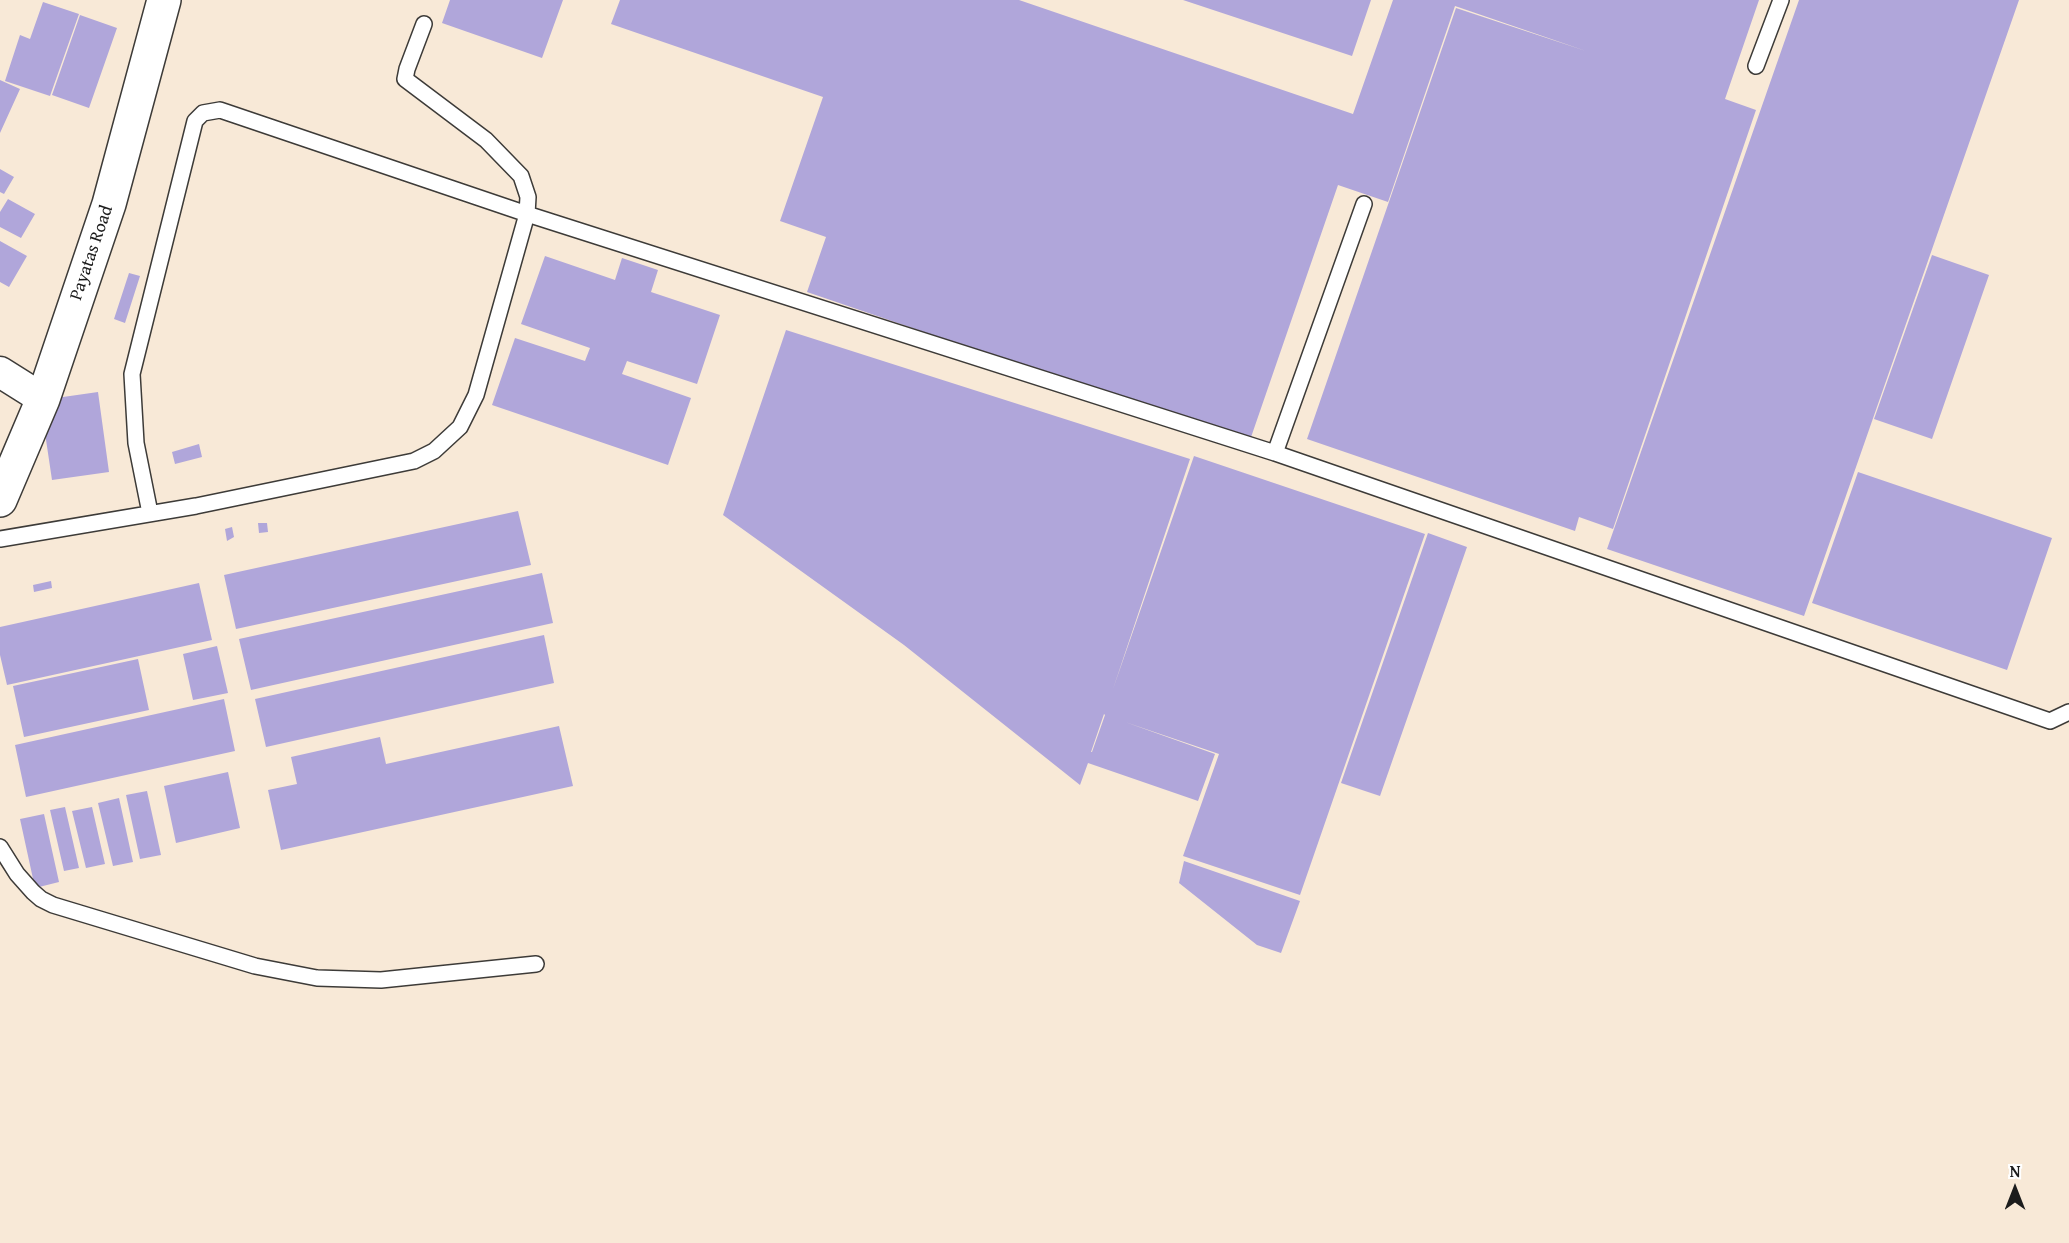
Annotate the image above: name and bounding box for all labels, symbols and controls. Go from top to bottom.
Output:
street label: Payatas Road [66,203,118,303]
north arrow [1985,1159,2045,1219]
text: N [2010,1159,2020,1183]

